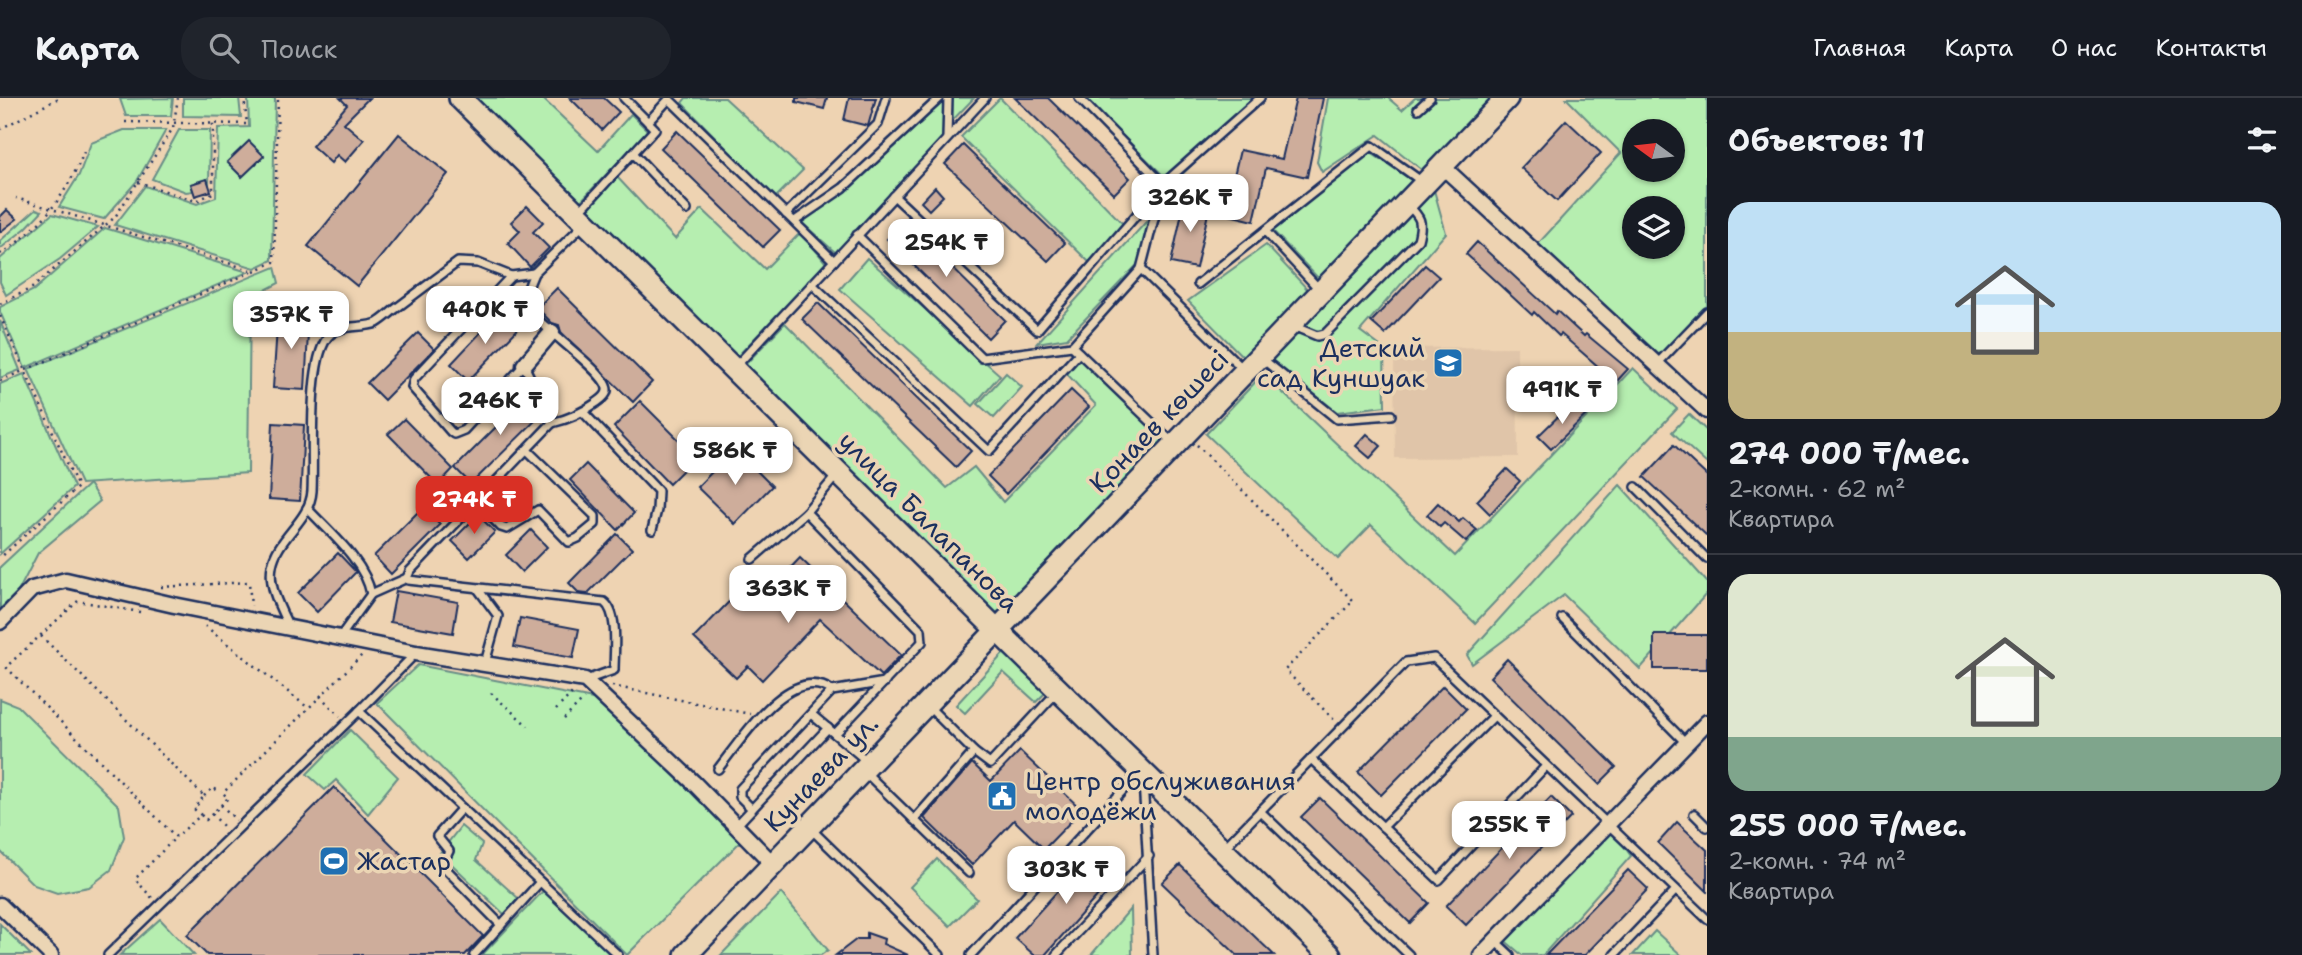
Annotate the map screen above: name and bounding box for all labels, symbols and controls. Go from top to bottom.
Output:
search box [181,17,671,80]
text: Карта [35,26,139,71]
icon: search [205,29,243,67]
text: Поиск [261,31,337,66]
text: Главная [1813,32,1906,64]
text: Карта [1944,32,2013,64]
text: О нас [2051,32,2117,64]
text: Контакты [2155,32,2267,64]
north arrow [1622,119,1685,182]
map controls [1622,119,1685,259]
text: Объектов: 11 [1728,120,1925,161]
icon: filters [2243,121,2281,159]
pin: 326K ₸ [1133,174,1247,234]
text: 326K ₸ [1148,182,1233,212]
button: layers [1622,196,1685,259]
pin: 254K ₸ [889,220,1003,279]
text: 254K ₸ [904,227,988,257]
icon: home [1942,247,2068,373]
pin: 440K ₸ [428,286,542,346]
pin: 357K ₸ [234,292,348,351]
text: 440K ₸ [442,294,528,324]
text: 357K ₸ [249,299,333,329]
place label: Детский сад Куншуак [1257,330,1425,395]
street label: Қонаев көшесі [1081,341,1236,500]
school or university icon: Детский сад Куншуак [1431,346,1465,380]
pin: 491K ₸ [1505,366,1619,426]
text: 491K ₸ [1522,374,1602,404]
pin: 246K ₸ [443,378,557,437]
text: 246K ₸ [457,385,543,415]
street label: улица Балапанова [831,423,1028,620]
pin: 586K ₸ [678,428,792,487]
text: 274 000 ₸/мес. [1728,433,1970,474]
text: 586K ₸ [693,435,777,465]
text: 2-комн. · 62 m² [1728,474,1906,504]
pin: 274K ₸ [417,476,531,536]
text: 274K ₸ [432,484,516,514]
text: Квартира [1728,504,1834,534]
pin: 363K ₸ [731,566,845,625]
text: 363K ₸ [745,573,831,603]
icon: home [1942,619,2068,745]
street label: Кунаева ул. [756,706,886,839]
place label: Центр обслуживания молодёжи [1025,763,1296,828]
public building icon: Центр обслуживания молодёжи [985,779,1019,813]
pin: 255K ₸ [1452,802,1566,861]
text: 255 000 ₸/мес. [1728,805,1967,846]
text: 255K ₸ [1468,809,1550,839]
place label: Жастар [357,843,451,878]
sports icon: Жастар [317,844,351,878]
pin: 303K ₸ [1009,846,1123,906]
text: 2-комн. · 74 m² [1728,846,1906,876]
text: 303K ₸ [1023,854,1109,884]
text: Квартира [1728,876,1834,906]

